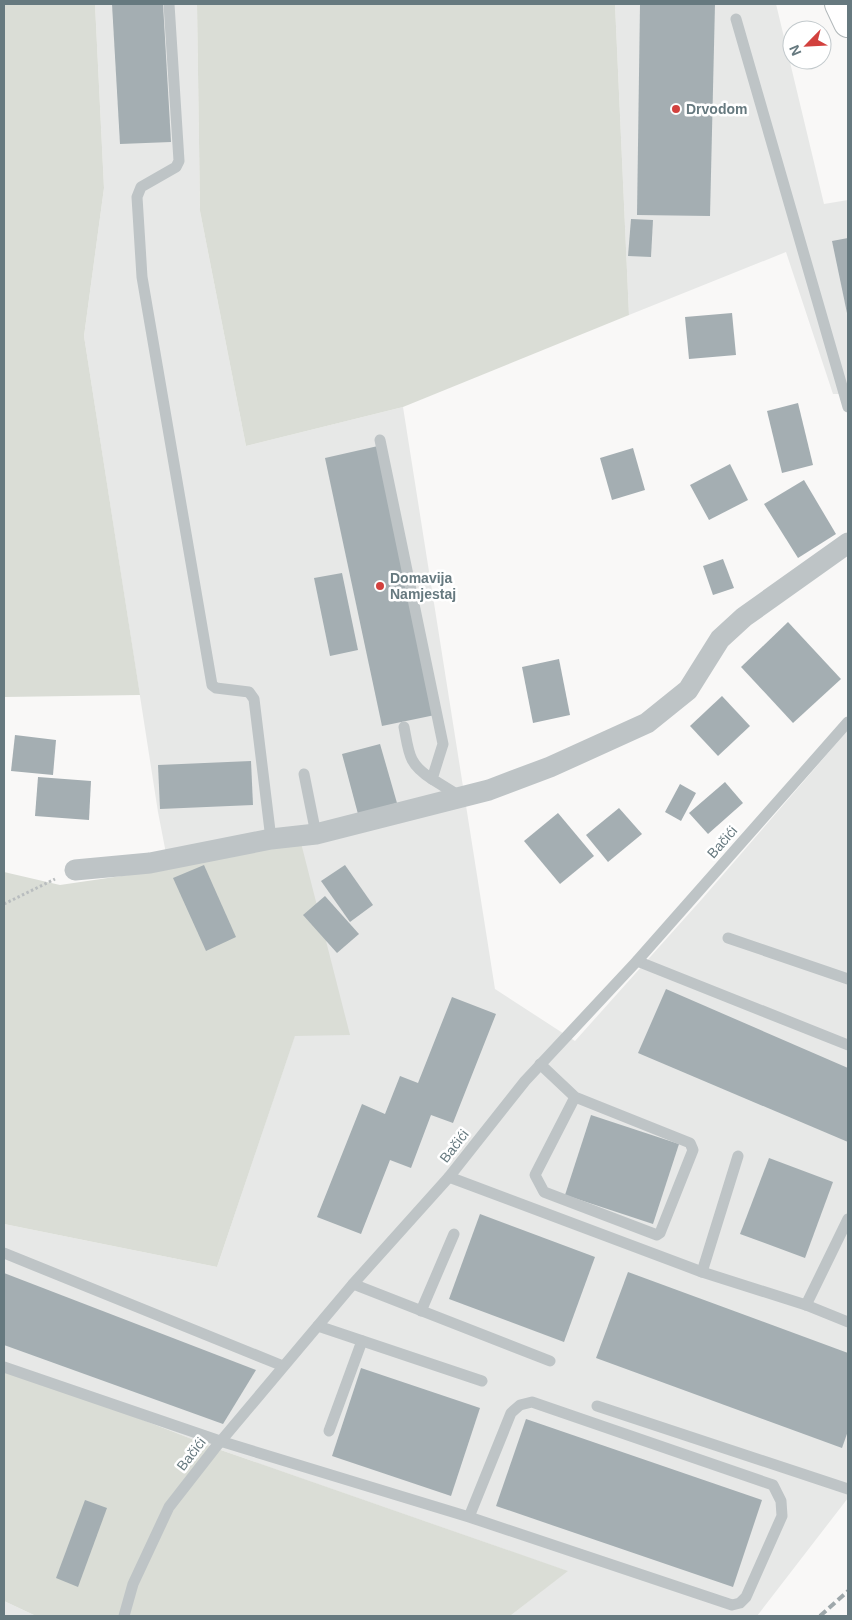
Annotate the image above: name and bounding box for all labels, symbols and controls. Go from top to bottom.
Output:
north arrow [782,20,832,70]
text: N [786,42,804,58]
place label: Drvodom [686,101,747,117]
marker: Drvodom [670,103,682,115]
place label: Domavija Namjestaj [390,570,456,602]
marker: Domavija Namjestaj [374,580,386,592]
street label: Bačići [704,823,740,861]
street label: Bačići [436,1126,472,1166]
street label: Bačići [173,1434,209,1474]

